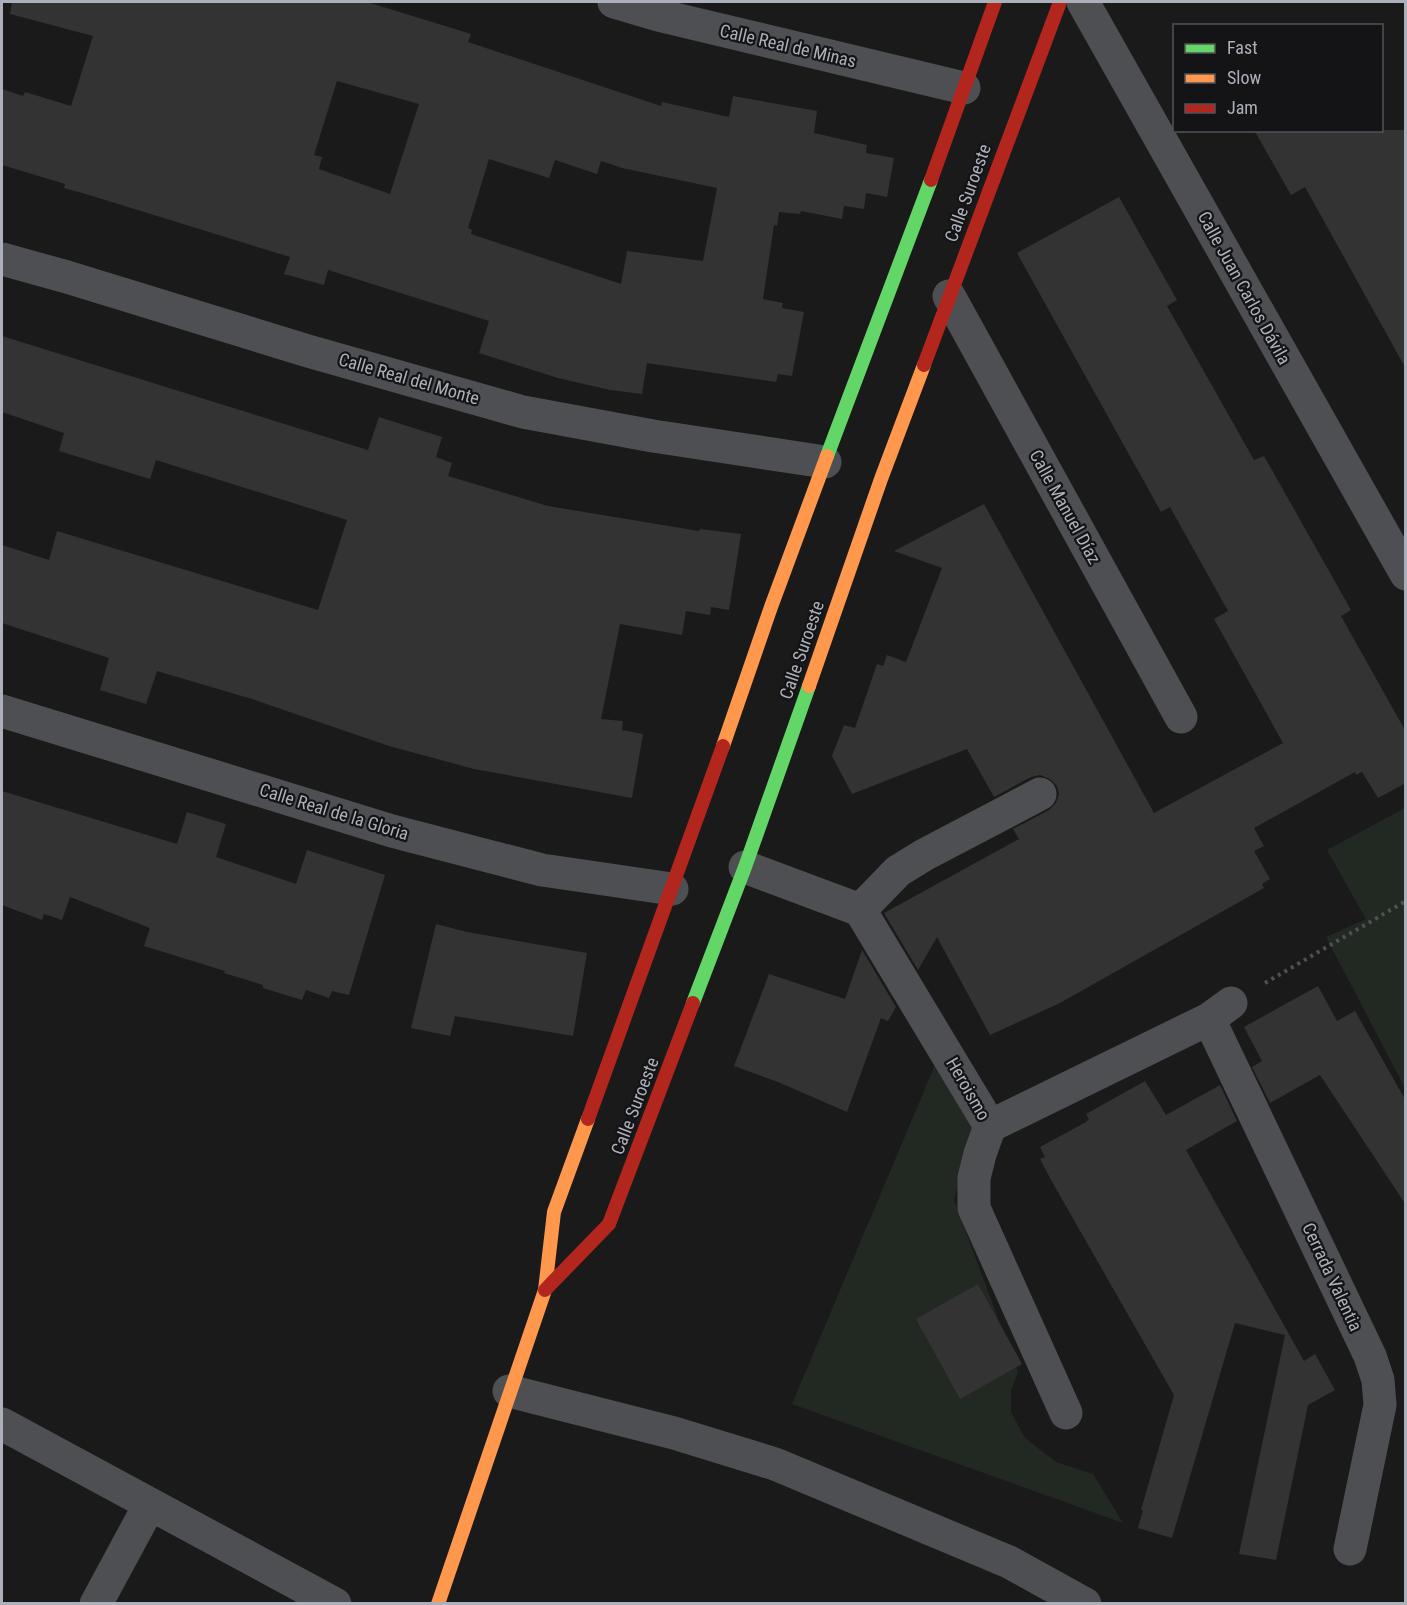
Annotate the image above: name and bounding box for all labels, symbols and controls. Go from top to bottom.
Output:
street label: Calle Real de Minas [718,20,858,71]
legend [1173,24,1383,132]
text: Fast [1227,37,1258,58]
text: Slow [1227,67,1262,88]
text: Jam [1227,97,1258,118]
street label: Calle Suroeste [940,141,995,245]
street label: Calle Juan Carlos Dávila [1194,208,1295,368]
street label: Calle Real del Monte [336,348,482,409]
street label: Calle Manuel Díaz [1025,446,1105,567]
street label: Calle Suroeste [775,598,828,702]
street label: Calle Real de la Gloria [257,779,411,844]
street label: Calle Suroeste [606,1054,663,1157]
street label: Heroismo [942,1054,995,1124]
street label: Cerrada Valentia [1298,1219,1367,1334]

